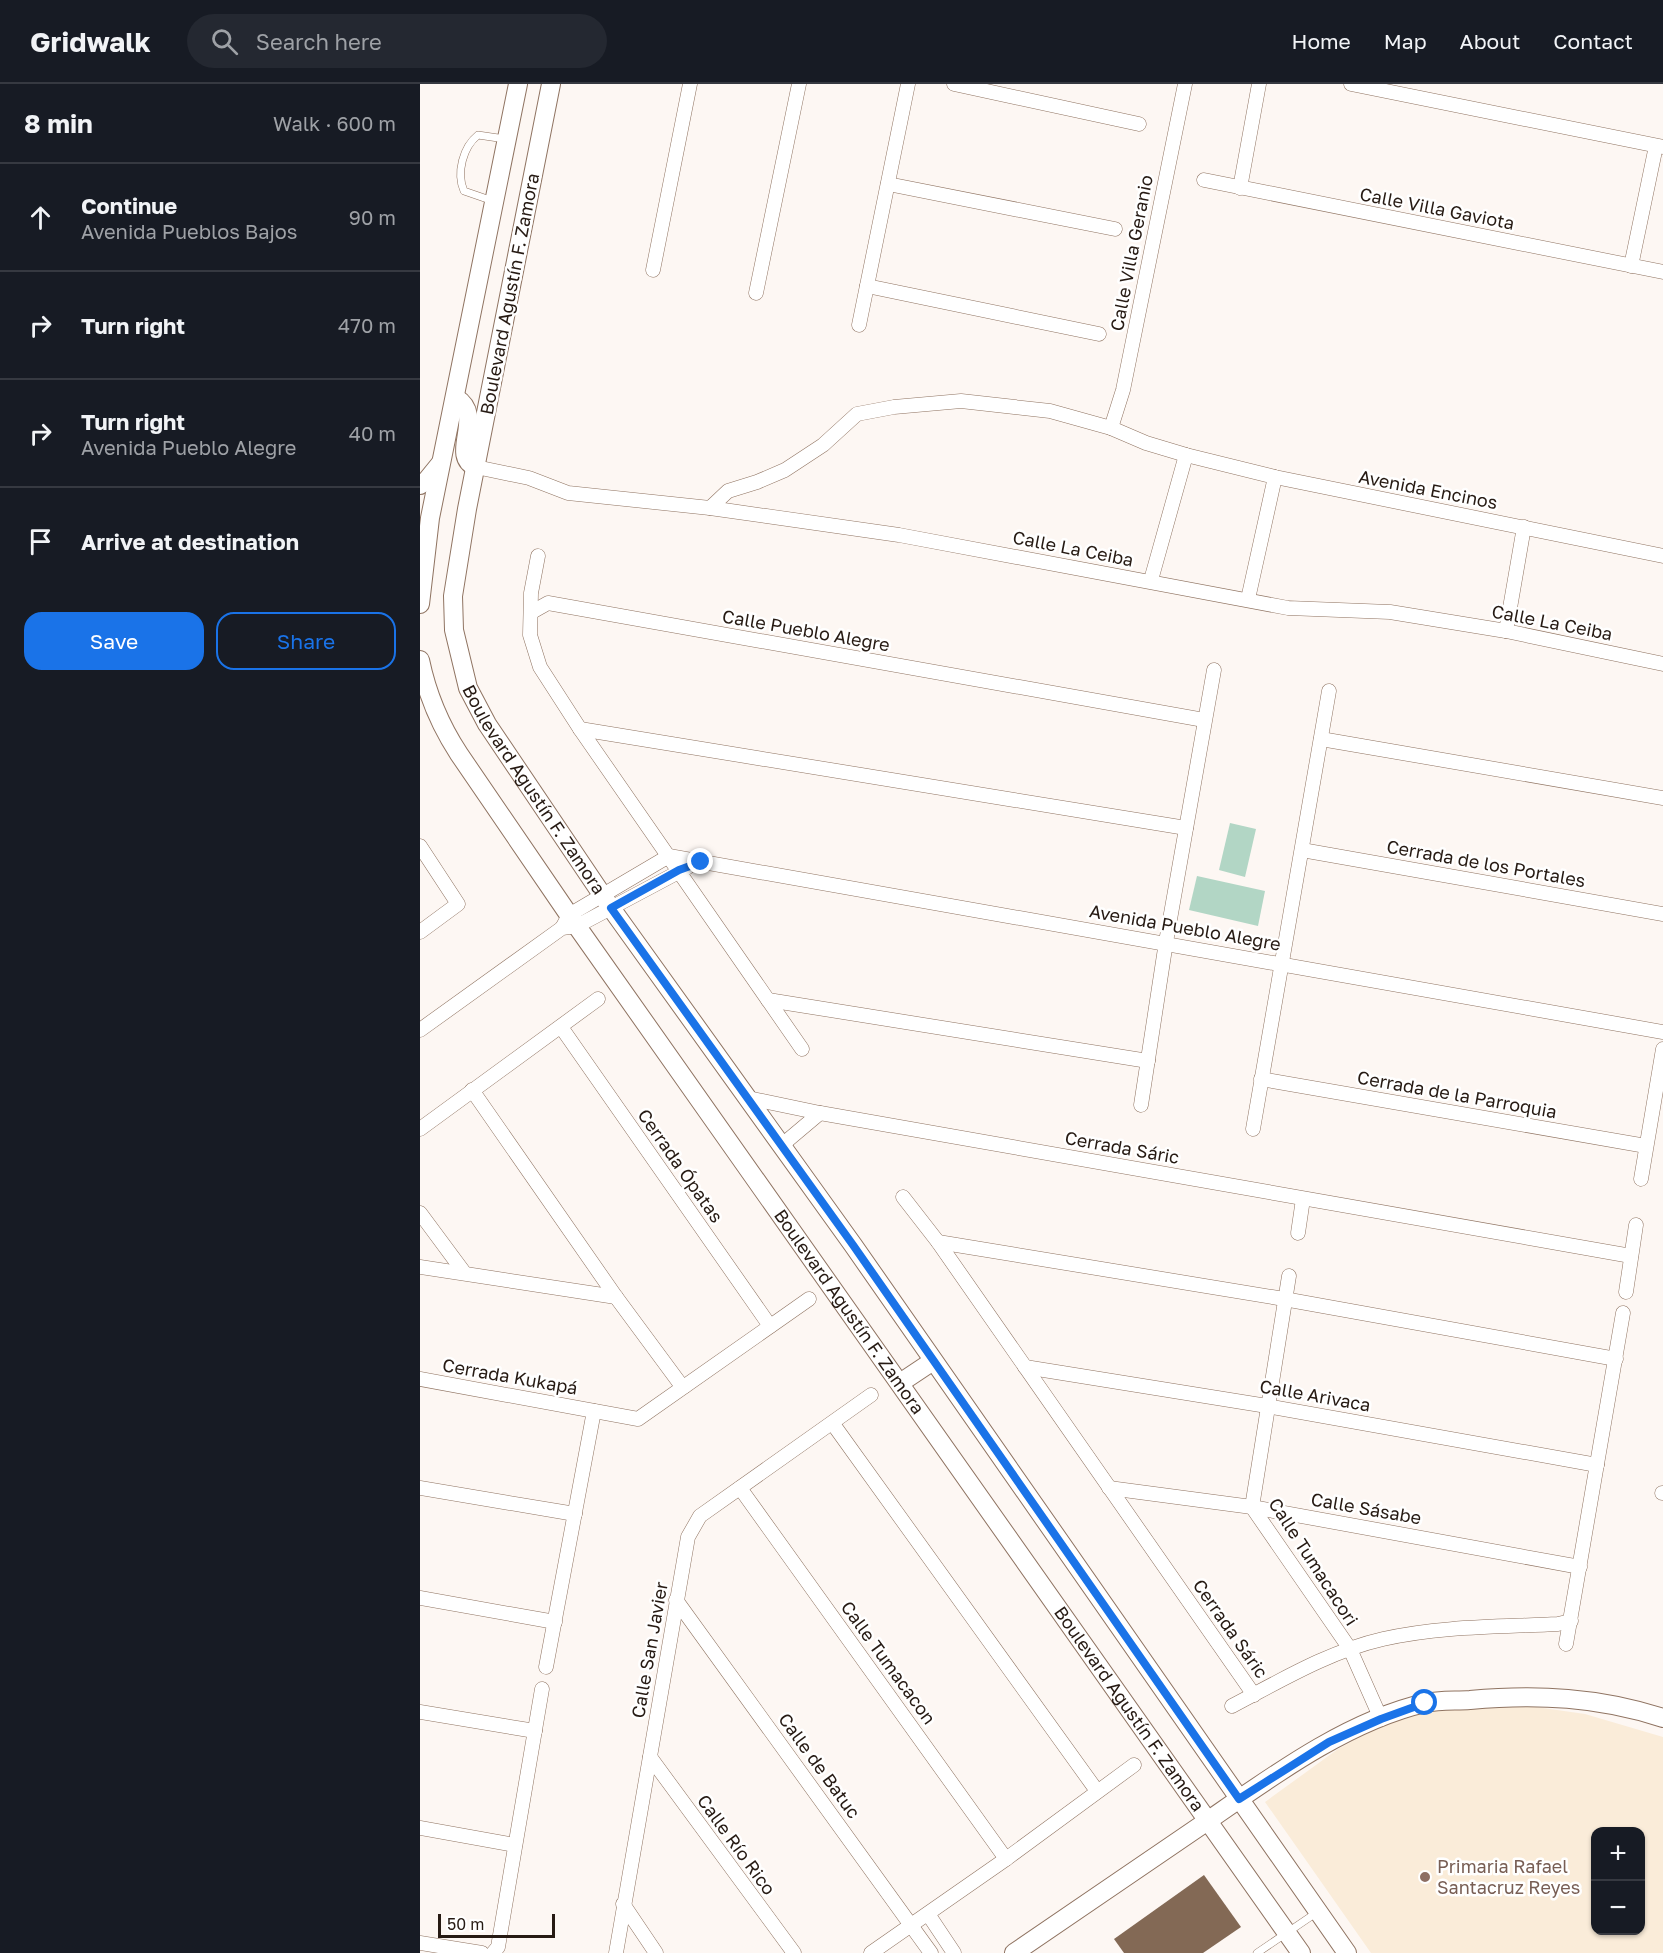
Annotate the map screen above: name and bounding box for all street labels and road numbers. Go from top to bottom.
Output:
street label: Boulevard Agustín F. Zamora [475,171,543,416]
street label: Calle Villa Geranio [1105,173,1157,333]
street label: Calle Villa Gaviota [1358,182,1517,234]
street label: Avenida Encinos [1357,465,1499,513]
street label: Calle La Ceiba [1011,526,1135,571]
street label: Calle La Ceiba [1490,600,1614,645]
street label: Calle Pueblo Alegre [721,604,892,656]
street label: Boulevard Agustín F. Zamora [458,681,611,898]
street label: Cerrada de los Portales [1385,835,1587,891]
street label: Avenida Pueblo Alegre [1088,899,1283,955]
street label: Cerrada de la Parroquia [1356,1066,1559,1122]
street label: Cerrada Ópatas [633,1104,728,1227]
street label: Cerrada Sáric [1063,1126,1181,1168]
street label: Boulevard Agustín F. Zamora [770,1205,930,1418]
street label: Cerrada Kukapá [441,1353,579,1399]
street label: Calle Arivaca [1258,1374,1372,1416]
street label: Calle Sásabe [1309,1487,1423,1529]
street label: Calle Tumacacori [1264,1494,1363,1629]
street label: Cerrada Sáric [1189,1575,1273,1682]
street label: Calle San Javier [626,1580,672,1720]
street label: Calle Tumacacon [837,1597,941,1728]
street label: Boulevard Agustín F. Zamora [1050,1602,1210,1815]
street label: Calle de Batuc [774,1709,865,1822]
street label: Calle Río Rico [693,1790,781,1899]

